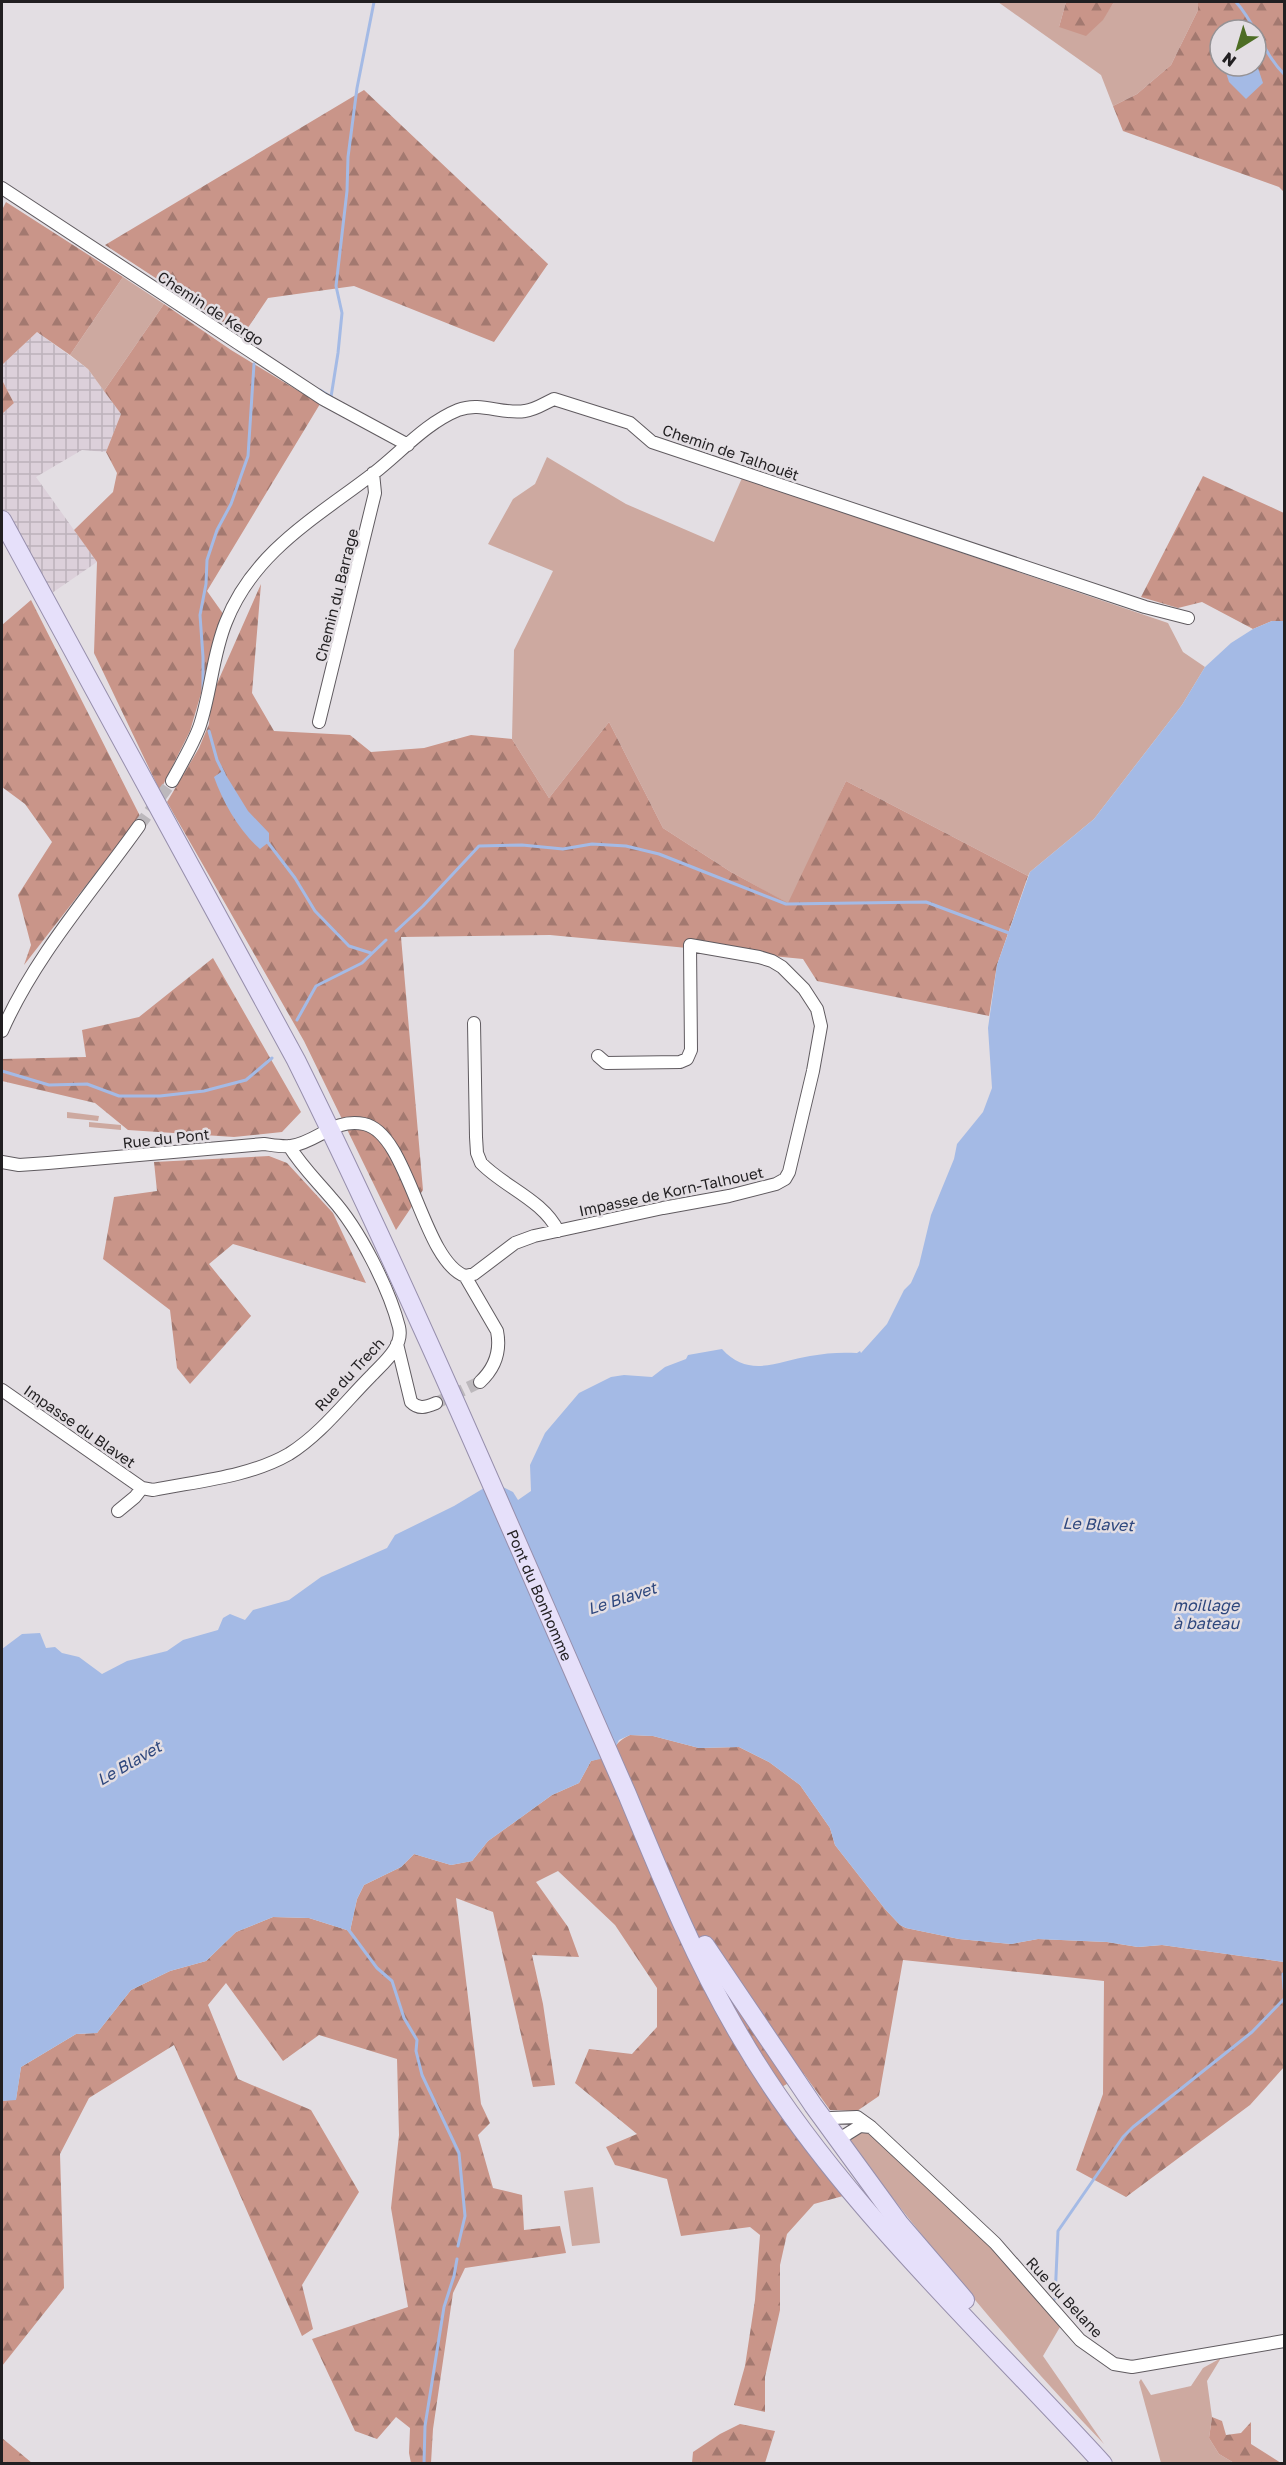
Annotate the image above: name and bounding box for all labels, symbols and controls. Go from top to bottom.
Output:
north arrow [1208,18,1268,78]
text: N [1218,48,1240,72]
street label: Chemin de Kergo [155,267,267,349]
street label: Chemin de Talhouët [660,420,802,484]
street label: Chemin du Barrage [311,526,361,664]
street label: Rue du Pont [122,1124,210,1152]
street label: Impasse de Korn-Talhouet [577,1163,765,1219]
street label: Rue du Trech [311,1334,387,1414]
street label: Impasse du Blavet [21,1381,139,1471]
water label: Le Blavet [1062,1513,1135,1535]
street label: Pont du Bonhomme [504,1527,577,1664]
water label: Le Blavet [585,1577,660,1618]
water label: moillage à bateau [1173,1595,1241,1633]
water label: Le Blavet [93,1736,166,1789]
street label: Rue du Belane [1023,2253,1107,2341]

